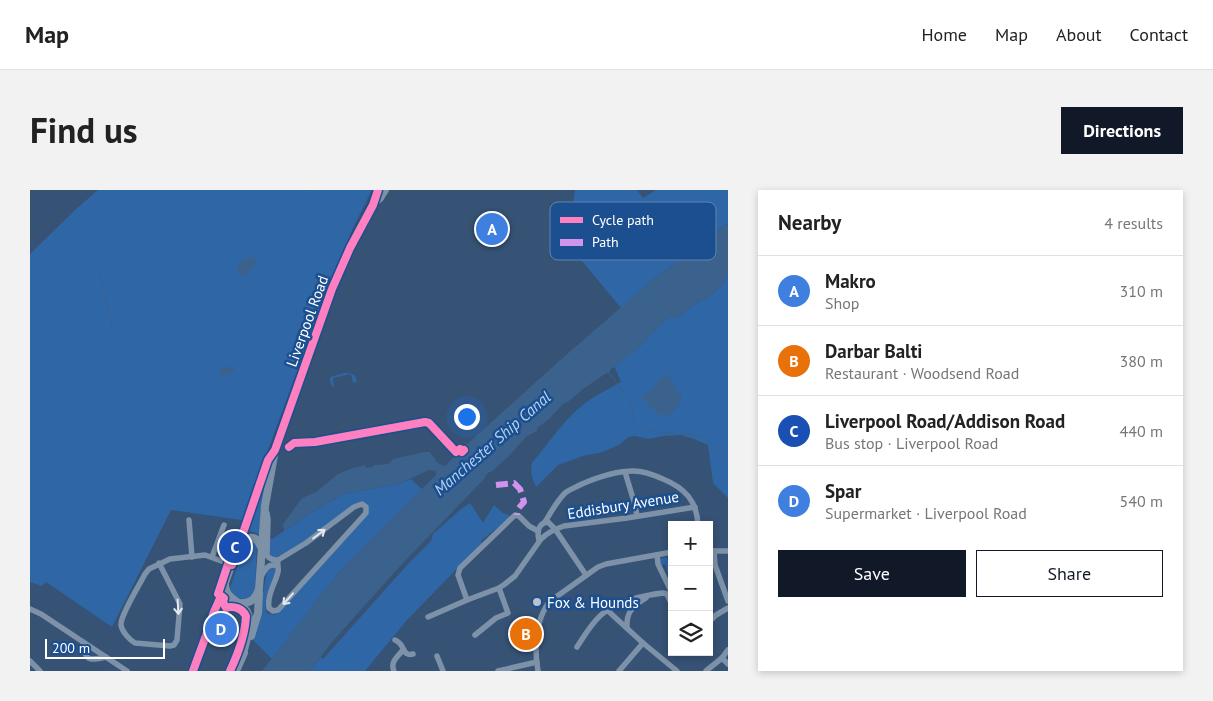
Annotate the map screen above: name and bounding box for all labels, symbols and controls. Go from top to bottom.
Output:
text: Map [25,19,69,50]
text: Home [921,23,967,46]
text: Map [995,23,1028,46]
text: About [1056,23,1102,46]
text: Contact [1130,23,1188,46]
text: Find us [30,107,138,153]
button: Directions [1061,107,1183,154]
legend [550,202,716,260]
text: Nearby [778,209,841,236]
pin: A [476,210,508,248]
text: Cycle path [592,211,654,229]
text: 4 results [1104,213,1163,233]
text: Path [592,233,619,251]
text: Makro [825,269,876,293]
street label: Liverpool Road [282,273,332,369]
text: A [789,281,799,301]
text: 310 m [1120,281,1163,301]
text: Shop [825,293,859,313]
text: Darbar Balti [825,339,922,363]
text: B [789,351,799,371]
text: 380 m [1120,351,1163,371]
text: Restaurant · Woodsend Road [825,363,1019,383]
water label: Manchester Ship Canal [429,386,555,499]
your location [454,404,480,430]
text: Liverpool Road/Addison Road [825,409,1065,433]
text: C [790,421,798,441]
text: 440 m [1120,421,1163,441]
text: Bus stop · Liverpool Road [825,433,998,453]
text: Spar [825,479,861,503]
street label: Eddisbury Avenue [566,487,680,523]
text: D [789,491,799,511]
text: 540 m [1120,491,1163,511]
text: Supermarket · Liverpool Road [825,503,1027,523]
map controls [668,521,713,656]
button: + [668,521,713,566]
pin: C [219,528,251,566]
one-way arrow [312,528,325,539]
button: Save [778,550,966,597]
button: Share [976,550,1163,597]
button: − [668,566,713,611]
one-way arrow [282,592,294,605]
place label: Fox & Hounds [547,593,639,612]
marker: Fox & Hounds [531,596,543,608]
one-way arrow [174,599,183,615]
pin: D [205,610,237,648]
button: layers [668,611,713,656]
pin: B [510,615,542,653]
scale bar [45,636,165,659]
text: 200 m [52,639,90,657]

